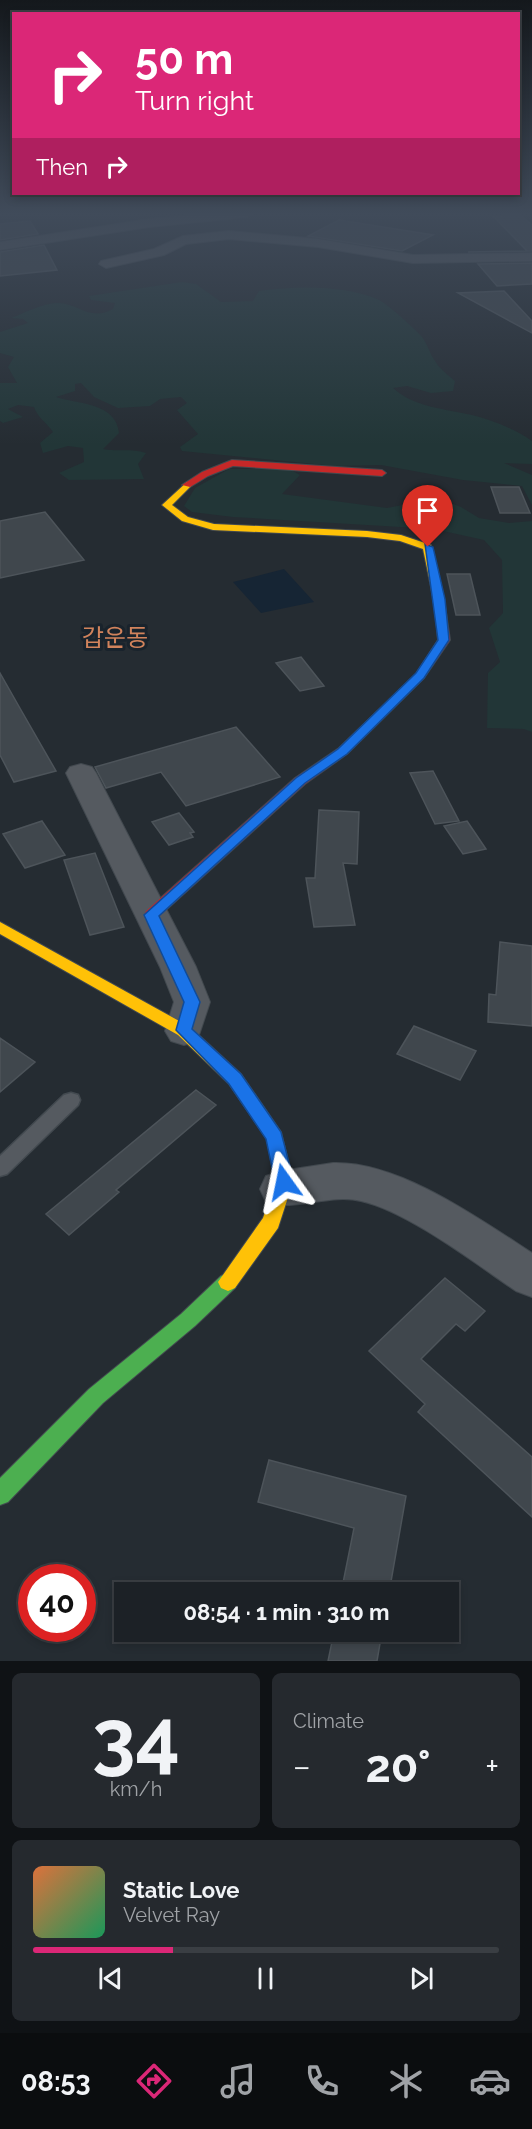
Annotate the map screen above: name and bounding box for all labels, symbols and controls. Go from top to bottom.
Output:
text: 50 m [135,35,233,84]
icon: right [36,36,114,114]
text: Turn right [135,85,254,116]
icon: right [100,150,133,183]
text: Then [36,154,88,180]
pin [402,485,453,547]
icon: arrive [411,494,444,527]
district label: 갑운동 [82,623,148,652]
position arrow [252,1150,316,1214]
speed limit sign: 40 [18,1564,96,1642]
text: 08:54 · 1 min · 310 m [184,1599,389,1625]
text: 34 [92,1692,180,1783]
text: Climate [293,1709,364,1733]
text: 20° [365,1740,431,1793]
text: − [293,1747,311,1786]
text: + [485,1747,499,1786]
text: km/h [110,1777,162,1801]
text: Static Love [123,1877,240,1903]
text: Velvet Ray [123,1903,220,1927]
icon: previous [94,1962,127,1995]
icon: pause [249,1962,282,1995]
icon: next [405,1962,438,1995]
icon: directions [133,2060,175,2102]
icon: music [217,2060,259,2102]
icon: phone [301,2060,343,2102]
icon: climate [385,2060,427,2102]
icon: car [469,2060,511,2102]
text: 08:53 [21,2066,91,2097]

